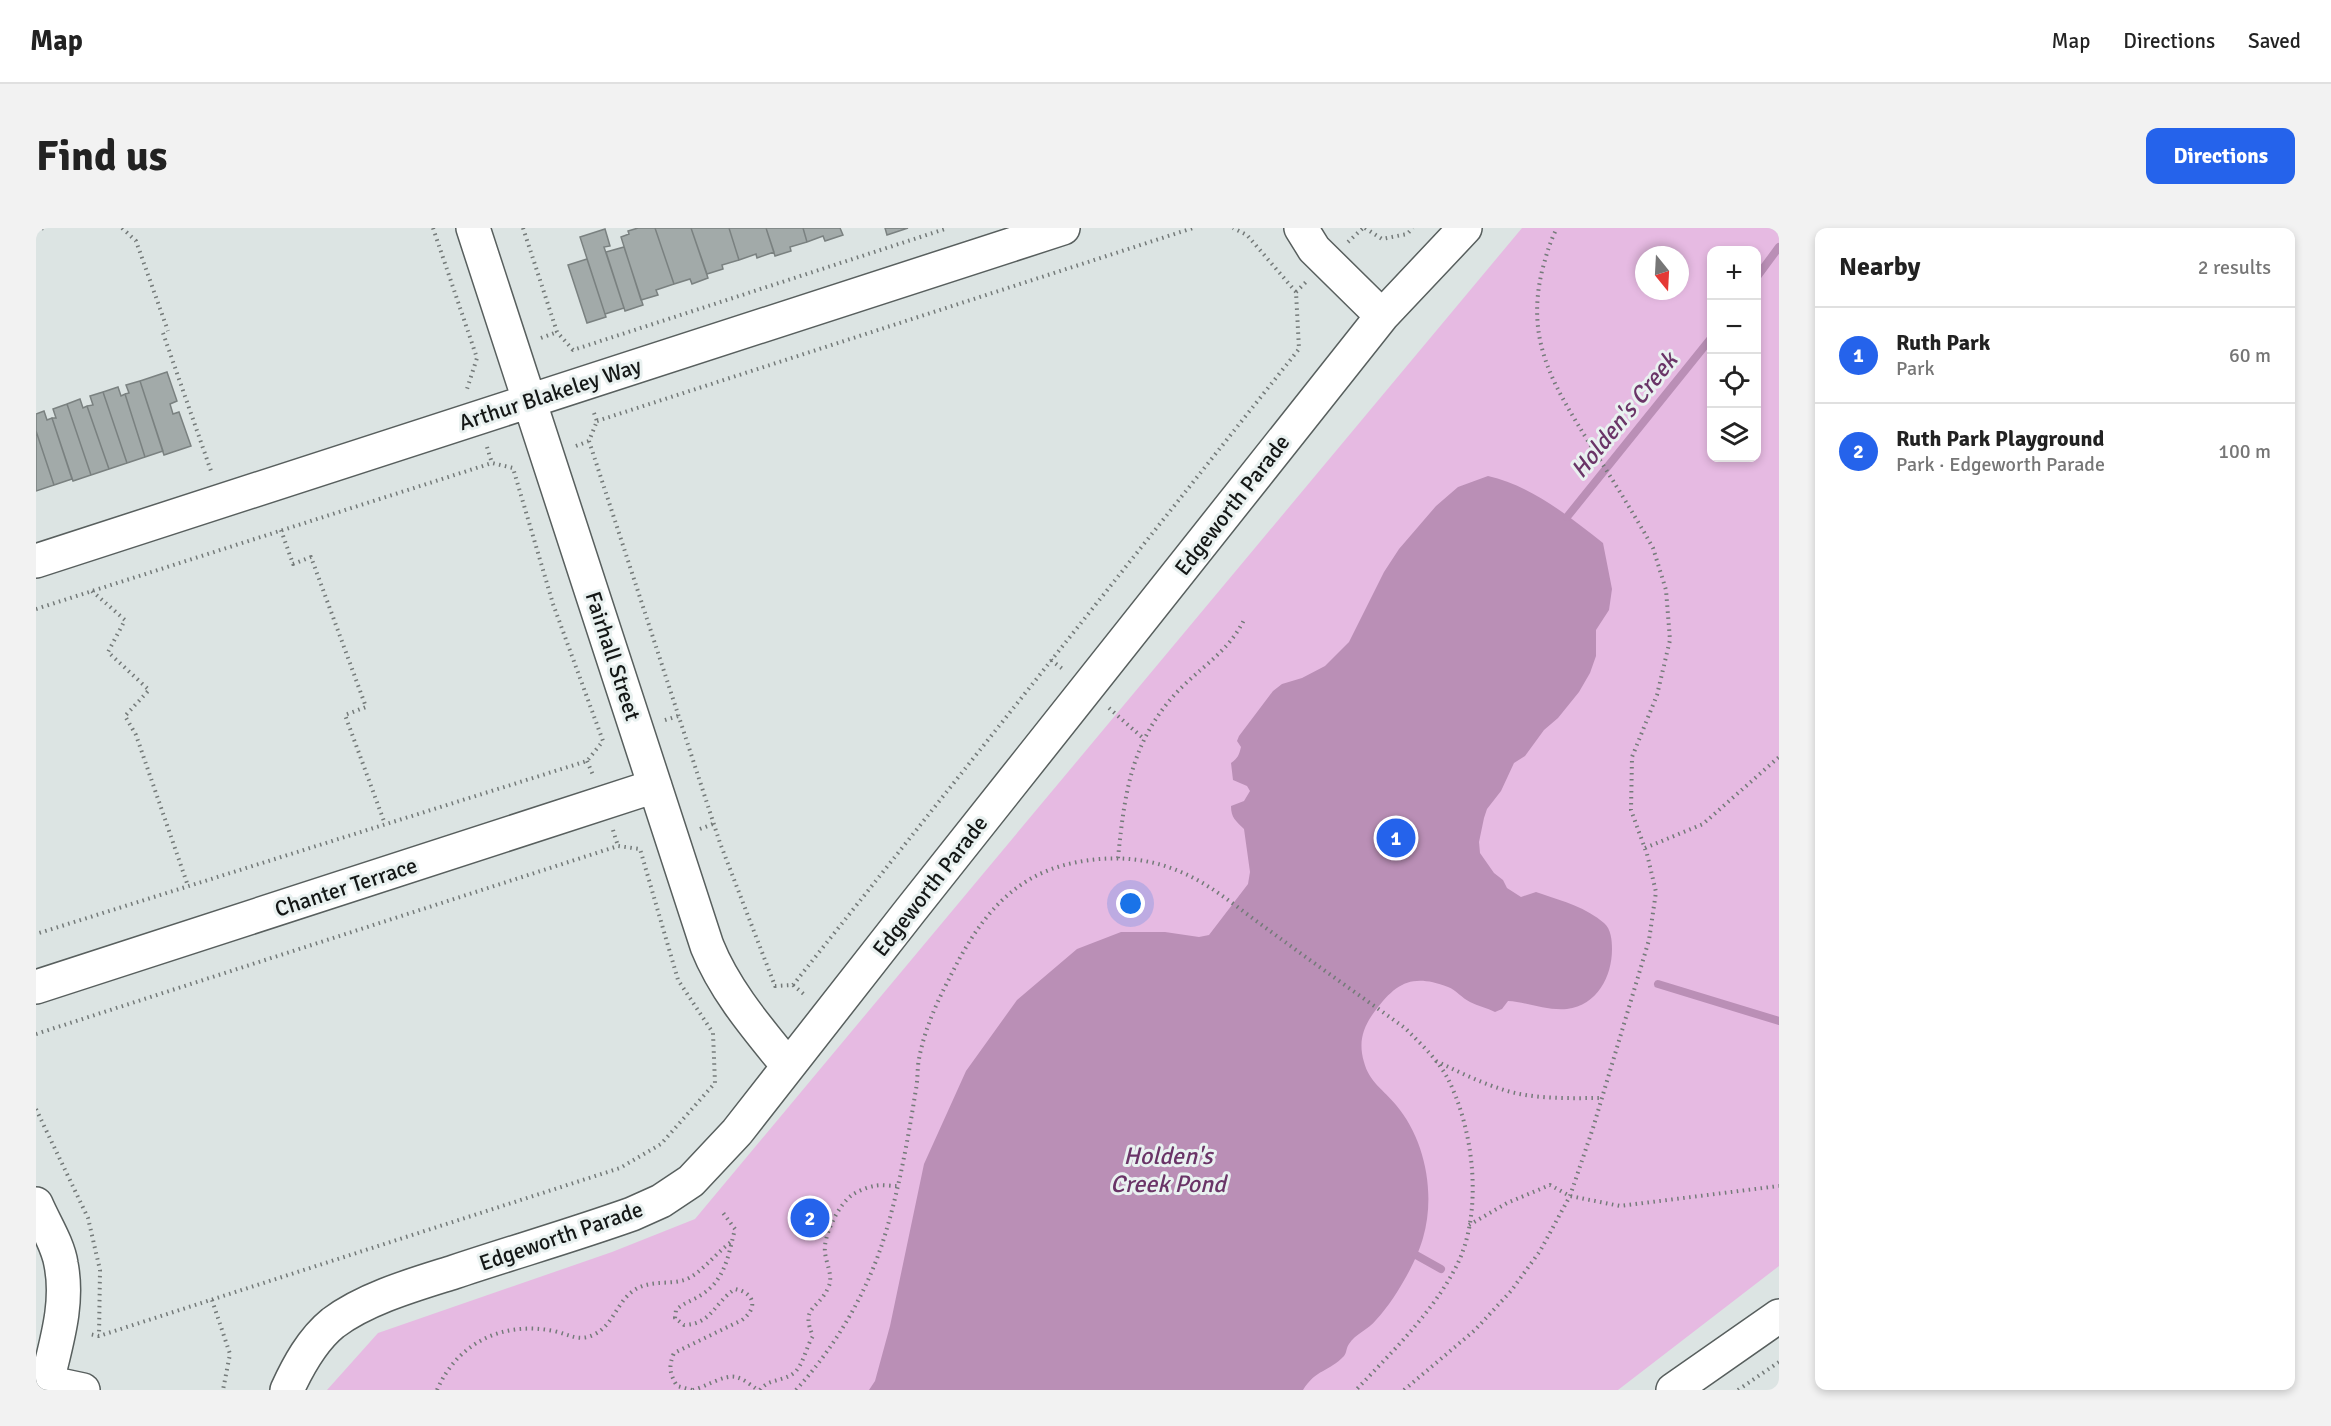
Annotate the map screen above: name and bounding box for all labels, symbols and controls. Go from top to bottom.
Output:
text: Map [30,24,83,58]
text: Map [2052,28,2090,54]
text: Directions [2123,28,2215,54]
text: Saved [2248,28,2301,54]
button: Directions [2146,128,2295,184]
text: Find us [36,131,167,182]
north arrow [1635,246,1689,300]
map controls [1707,246,1761,462]
button: + [1707,246,1761,300]
text: Nearby [1839,251,1920,283]
text: 2 results [2198,255,2271,280]
button: − [1707,300,1761,354]
text: Ruth Park [1896,329,1990,356]
text: 1 [1853,343,1864,368]
text: 60 m [2229,343,2271,368]
water label: Holden's Creek [1564,345,1685,484]
street label: Arthur Blakeley Way [455,352,645,436]
button: locate [1707,354,1761,408]
text: Park [1896,356,1934,381]
button: layers [1707,408,1761,462]
text: Ruth Park Playground [1896,425,2104,452]
street label: Edgeworth Parade [1169,429,1295,581]
text: 2 [1853,439,1864,464]
text: 100 m [2218,439,2271,464]
text: Park · Edgeworth Parade [1896,452,2105,477]
street label: Fairhall Street [579,588,647,724]
street label: Edgeworth Parade [867,810,993,962]
pin: 1 [1376,816,1416,860]
street label: Chanter Terrace [271,851,421,923]
your location [1116,889,1145,918]
water label: Holden's Creek Pond [1110,1141,1229,1199]
street label: Edgeworth Parade [476,1195,646,1277]
pin: 2 [790,1196,830,1240]

